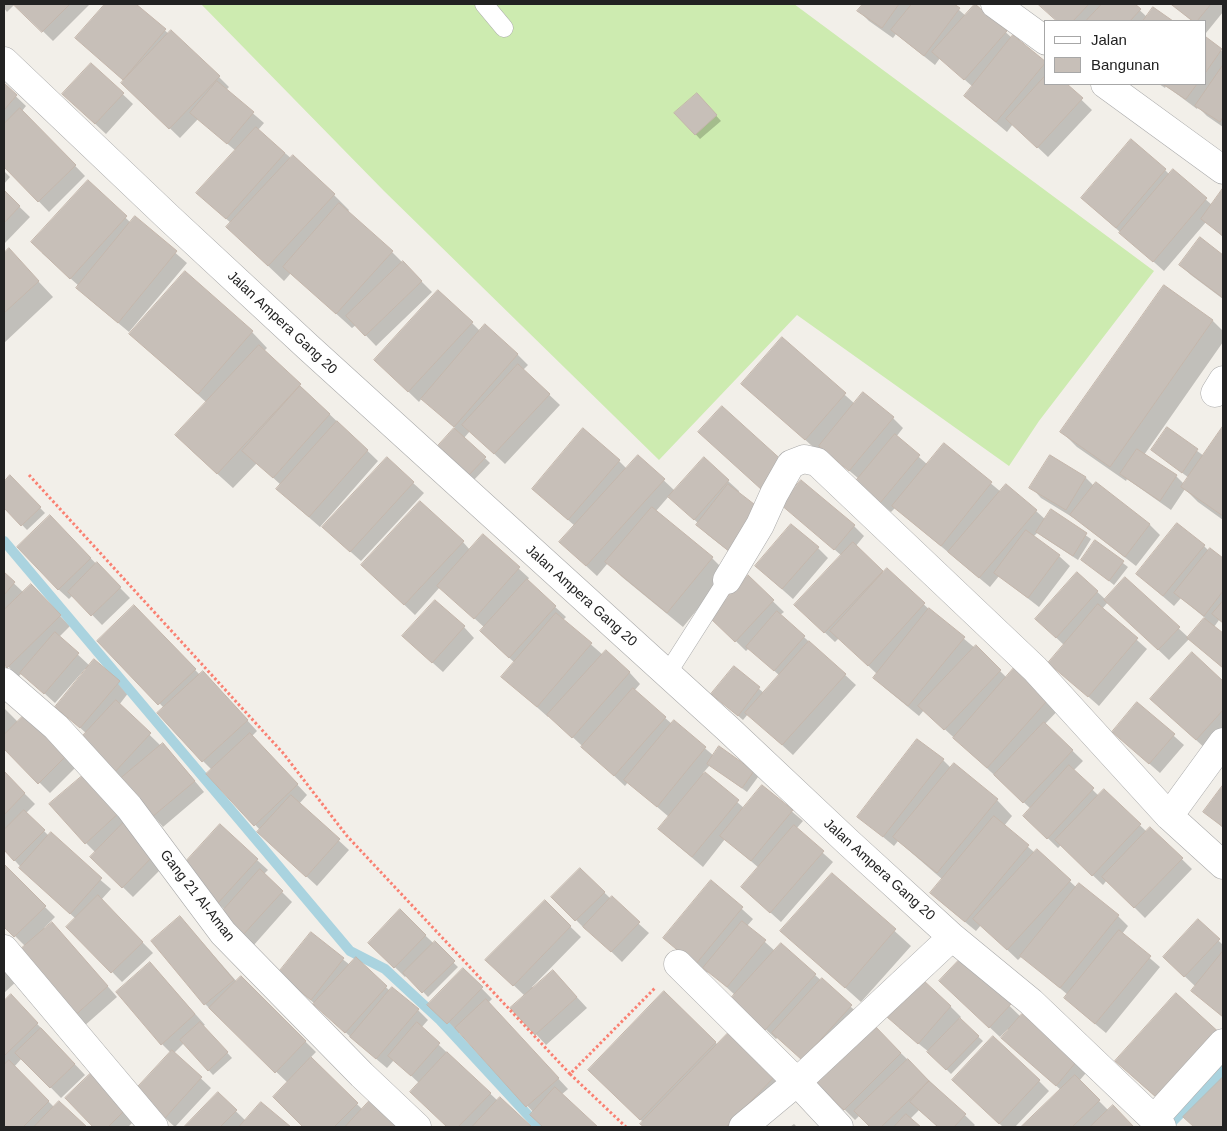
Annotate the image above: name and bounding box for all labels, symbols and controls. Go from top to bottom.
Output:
legend [1044,20,1207,85]
text: Jalan [1091,31,1127,48]
text: Bangunan [1091,56,1159,73]
street label: Jalan Ampera Gang 20 [224,268,340,378]
street label: Jalan Ampera Gang 20 [522,542,640,650]
street label: Jalan Ampera Gang 20 [820,816,938,924]
street label: Gang 21 Al-Aman [156,847,238,945]

